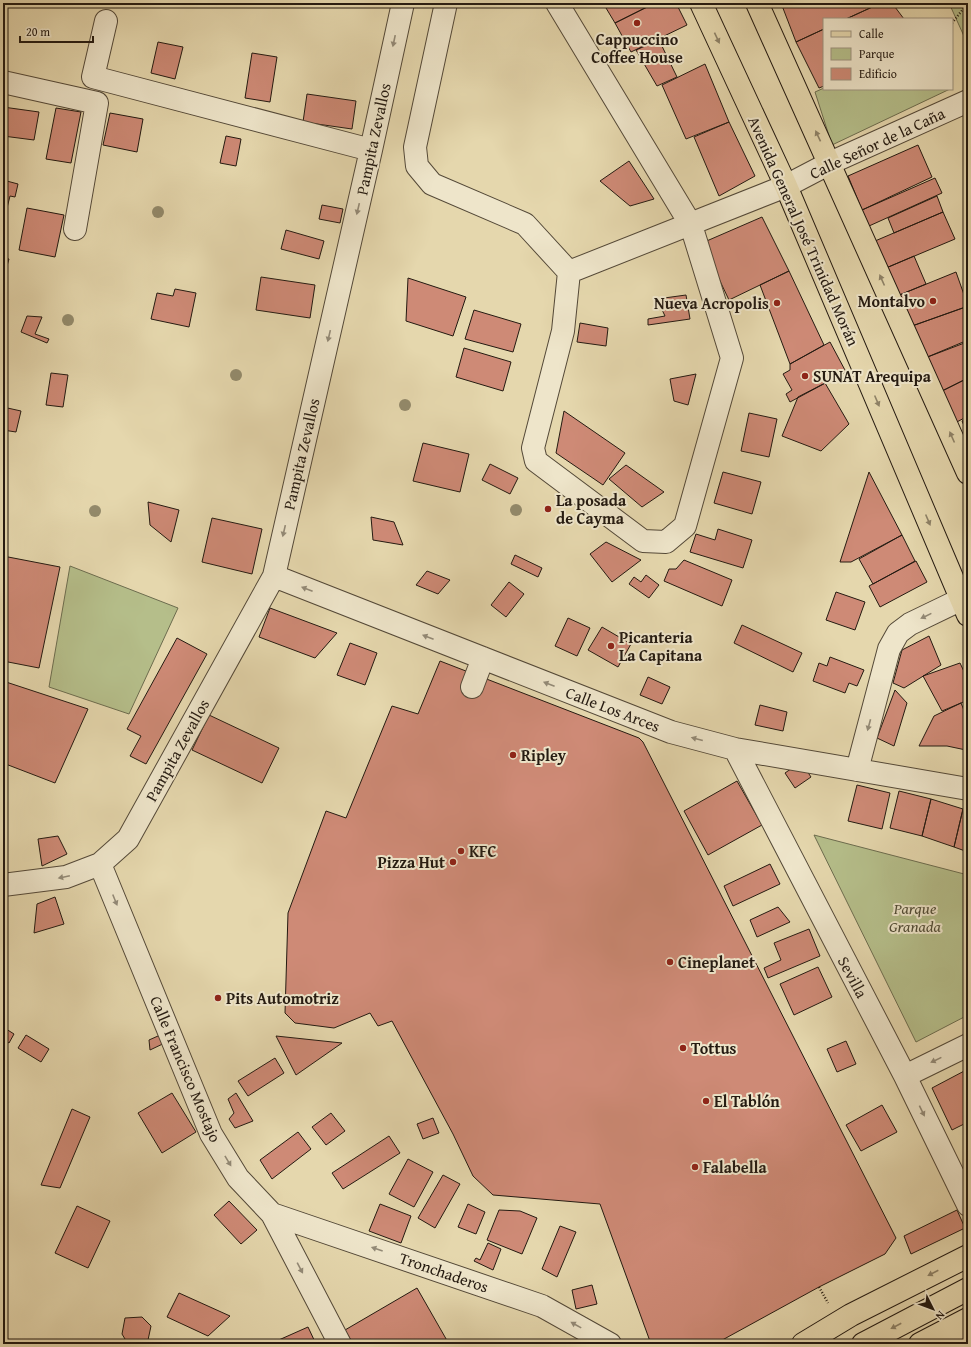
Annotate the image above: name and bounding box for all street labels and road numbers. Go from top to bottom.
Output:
street label: Pampita Zevallos [349,81,397,197]
street label: Calle Señor de la Caña [805,101,949,185]
street label: Avenida General José Trinidad Morán [742,112,866,350]
street label: Pampita Zevallos [277,396,325,512]
street label: Calle Los Arces [562,680,664,738]
street label: Pampita Zevallos [139,694,215,806]
street label: Sevilla [832,952,874,1003]
street label: Calle Francisco Mostajo [144,992,228,1146]
street label: Tronchaderos [396,1246,492,1298]

